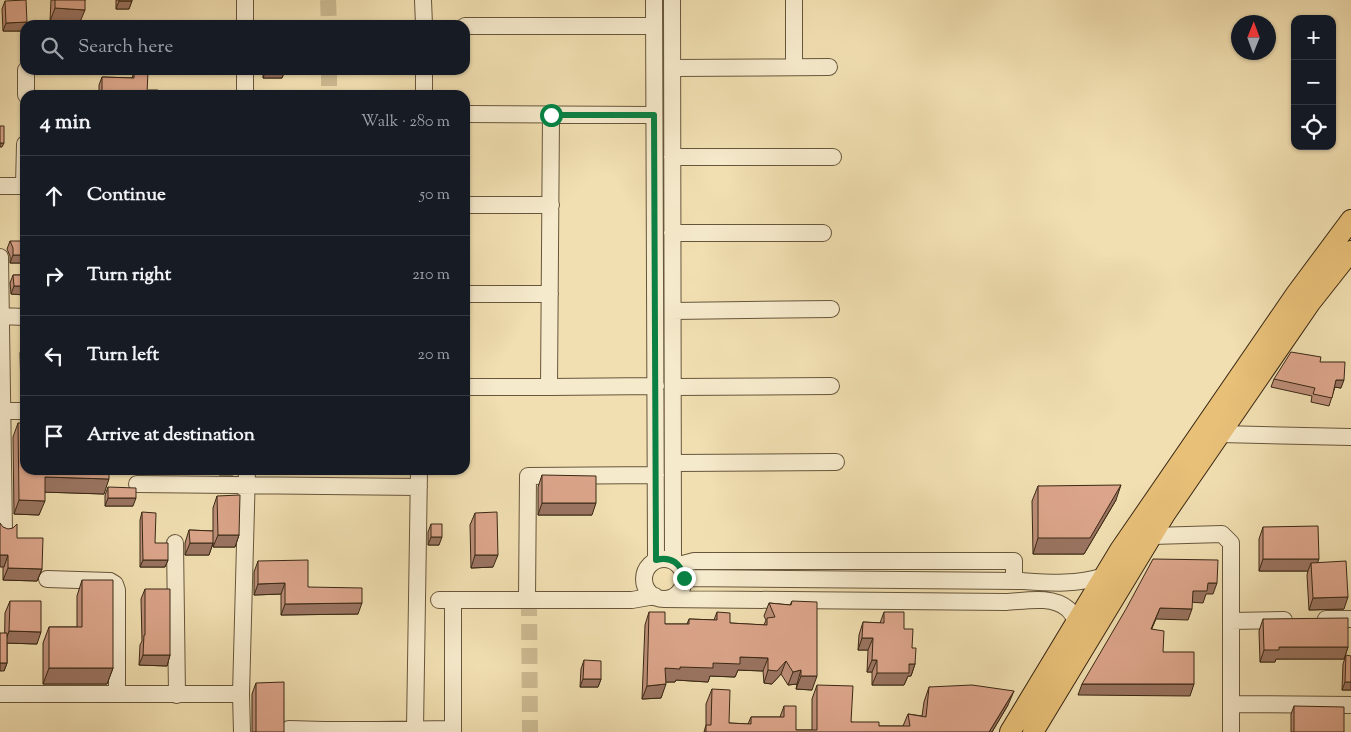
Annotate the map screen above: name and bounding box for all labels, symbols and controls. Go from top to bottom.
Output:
north arrow [1231,15,1276,60]
map controls [1291,15,1336,150]
button: + [1291,15,1336,60]
search box [20,20,470,75]
icon: search [38,34,66,62]
text: Search here [78,34,173,61]
button: − [1291,60,1336,105]
route start [540,104,563,127]
button: locate [1291,105,1336,150]
text: 4 min [40,108,91,138]
text: Walk · 280 m [361,111,450,134]
icon: ahead [40,182,68,210]
text: Continue [87,182,166,209]
text: 50 m [419,184,450,207]
icon: right [40,262,68,290]
text: Turn right [87,262,171,289]
text: 210 m [412,264,450,287]
icon: left [40,342,68,370]
text: Turn left [87,342,159,369]
text: 20 m [417,344,450,367]
icon: arrive [40,422,68,450]
text: Arrive at destination [87,422,255,449]
route end [673,567,696,590]

